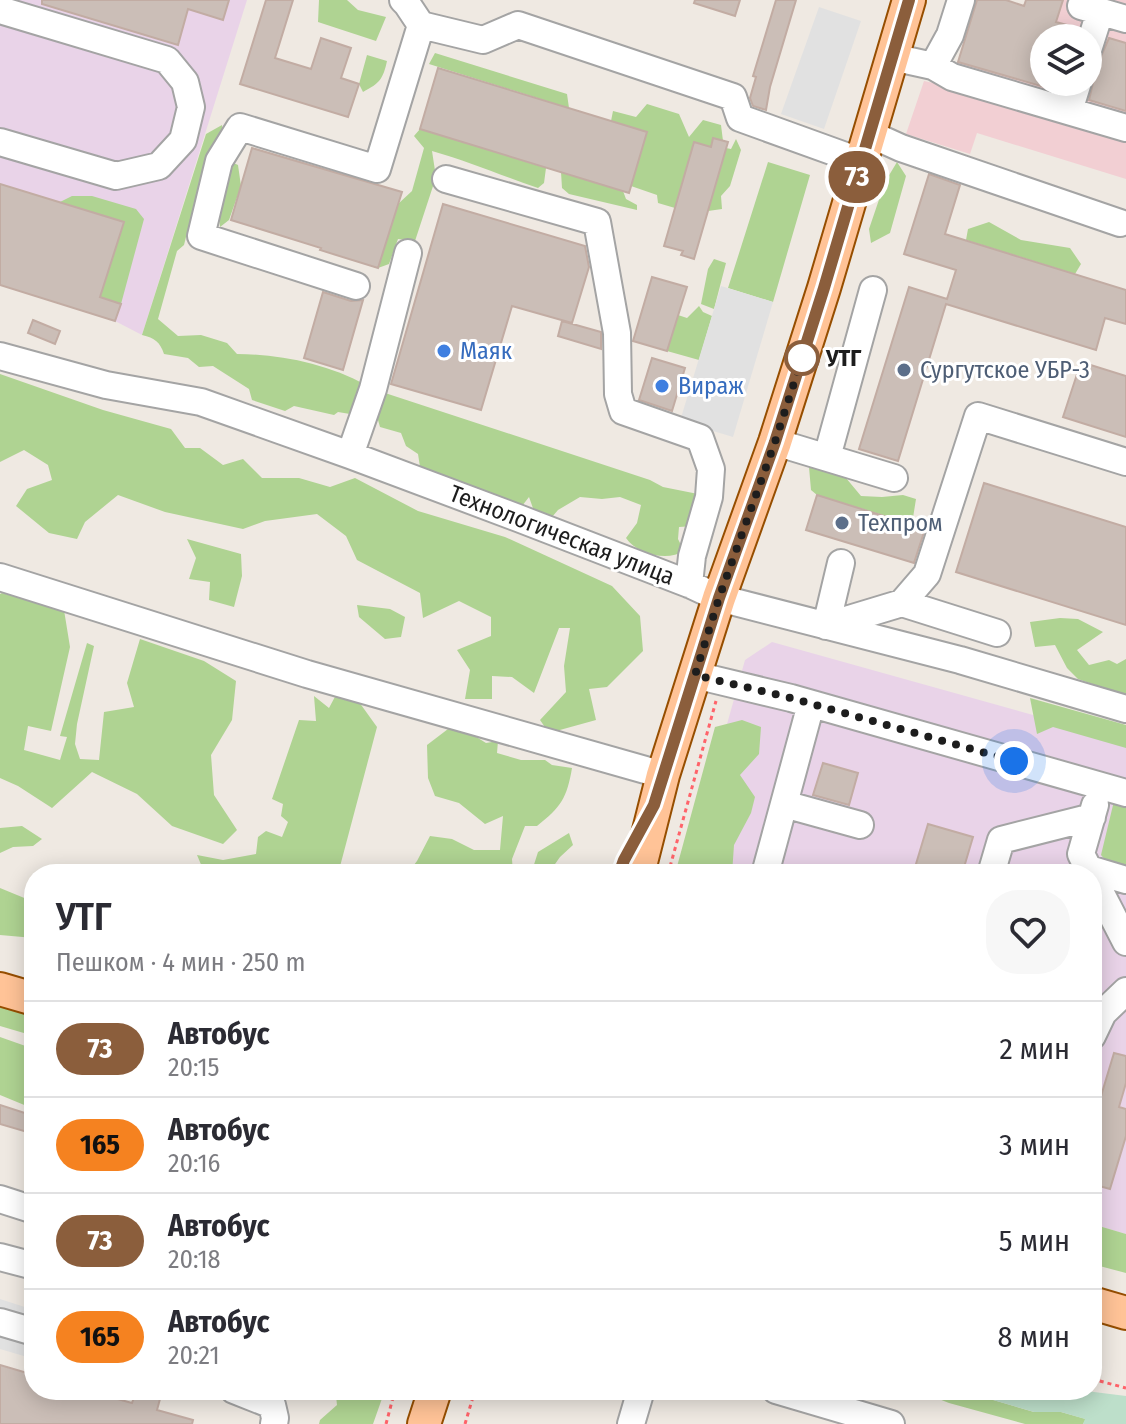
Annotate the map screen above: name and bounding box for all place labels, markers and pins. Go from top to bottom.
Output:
place label: Маяк [460,337,513,365]
marker: УТГ [785,341,819,375]
marker: Маяк [435,342,453,360]
place label: УТГ [825,344,862,372]
place label: Сургутское УБР-3 [920,356,1090,384]
marker: Сургутское УБР-3 [895,361,913,379]
place label: Вираж [678,372,744,400]
marker: Вираж [653,377,671,395]
place label: Техпром [858,509,943,537]
marker: Техпром [833,514,851,532]

